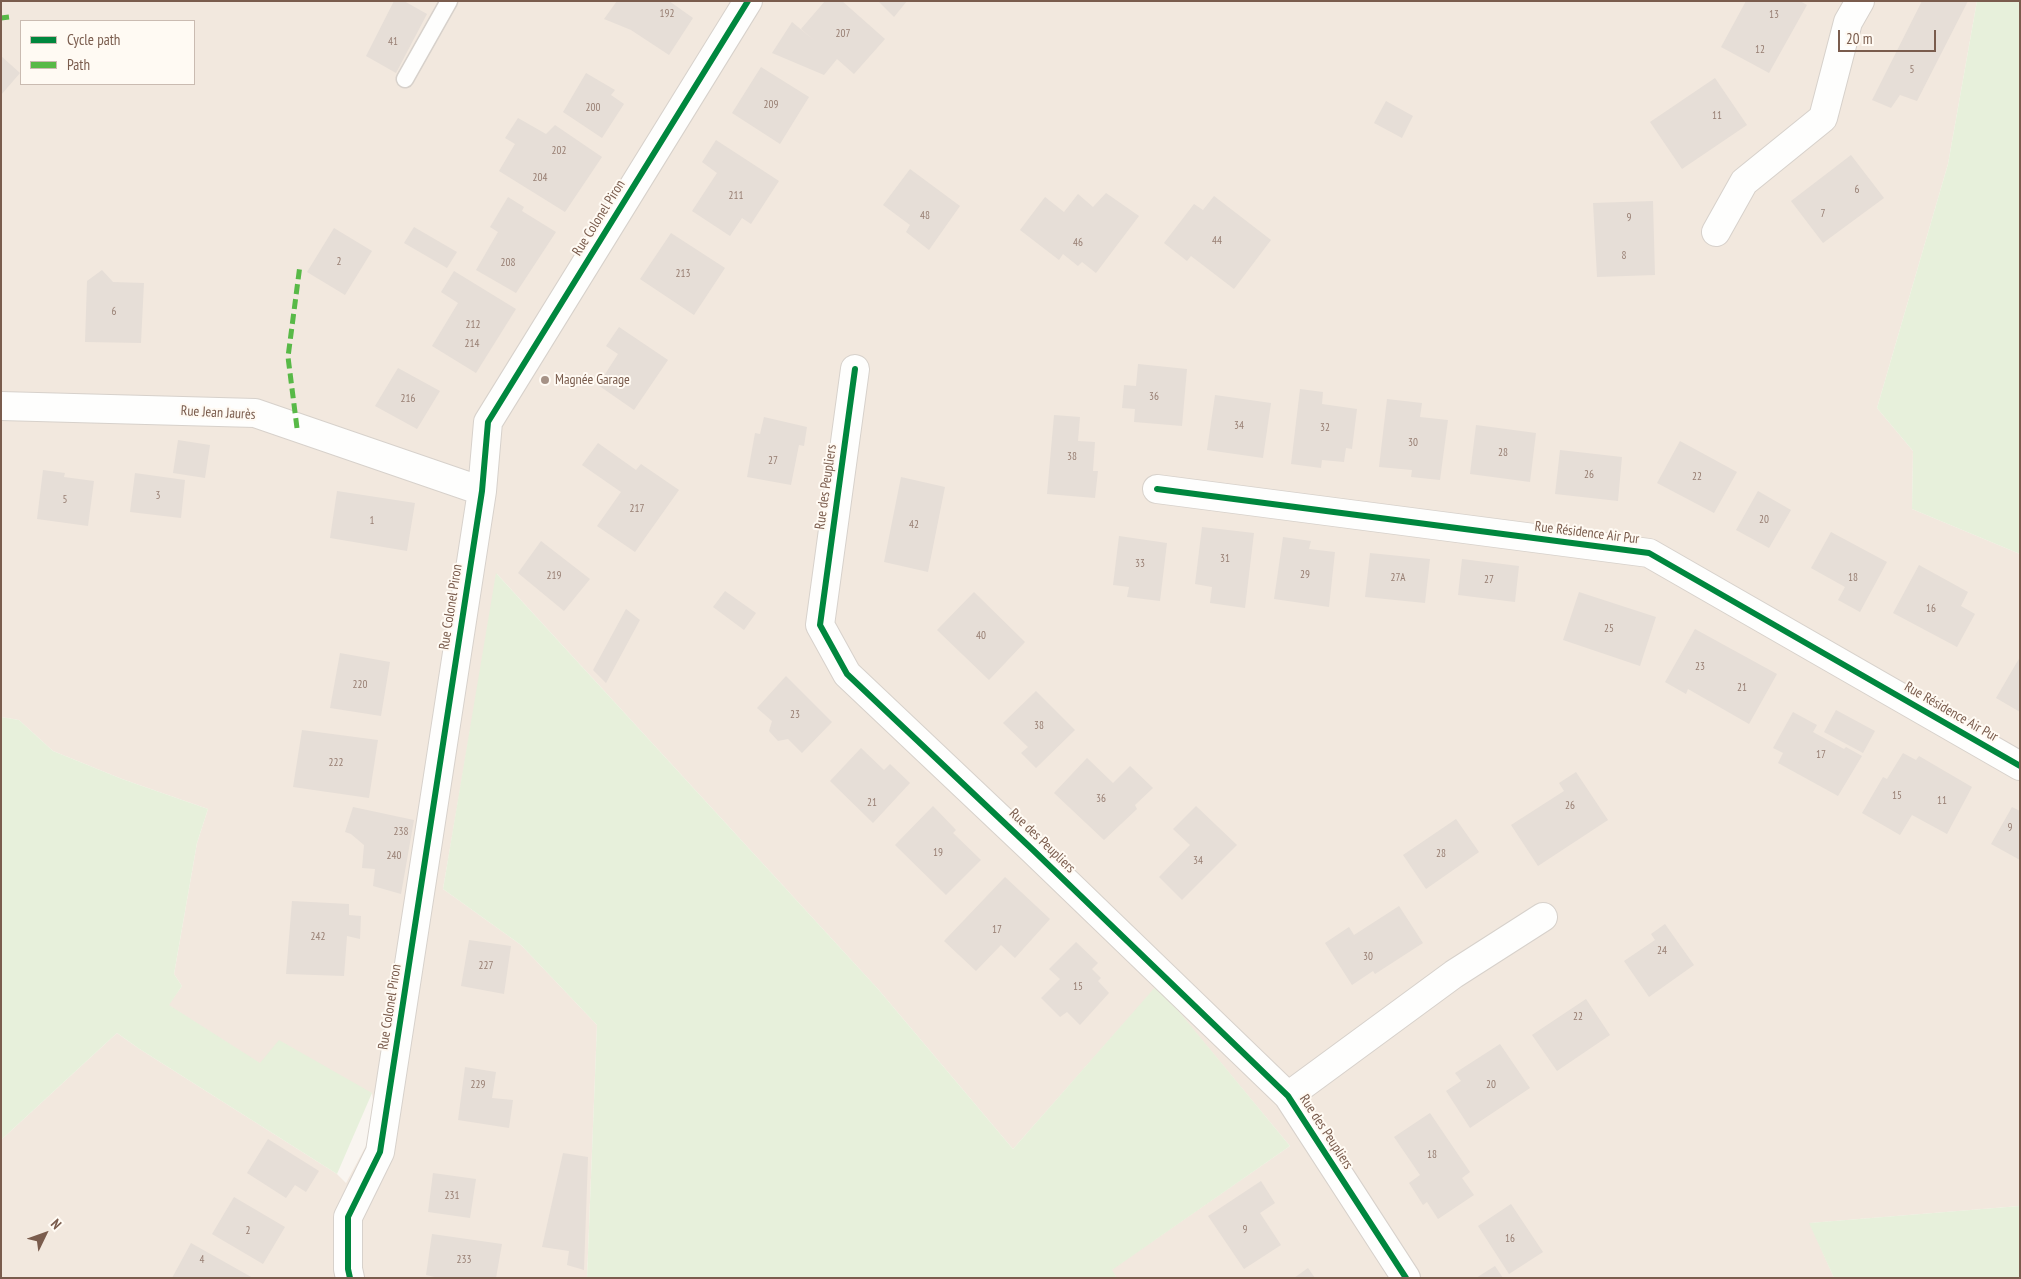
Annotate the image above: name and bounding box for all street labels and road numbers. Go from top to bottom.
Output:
street label: Rue Colonel Piron [569,177,629,259]
street label: Rue Jean Jaurès [180,403,256,423]
street label: Rue des Peupliers [812,443,840,531]
street label: Rue Résidence Air Pur [1534,518,1640,548]
street label: Rue Colonel Piron [436,563,466,651]
street label: Rue Résidence Air Pur [1901,678,2001,746]
street label: Rue des Peupliers [1005,805,1079,877]
street label: Rue Colonel Piron [375,963,405,1051]
street label: Rue des Peupliers [1296,1092,1356,1172]

